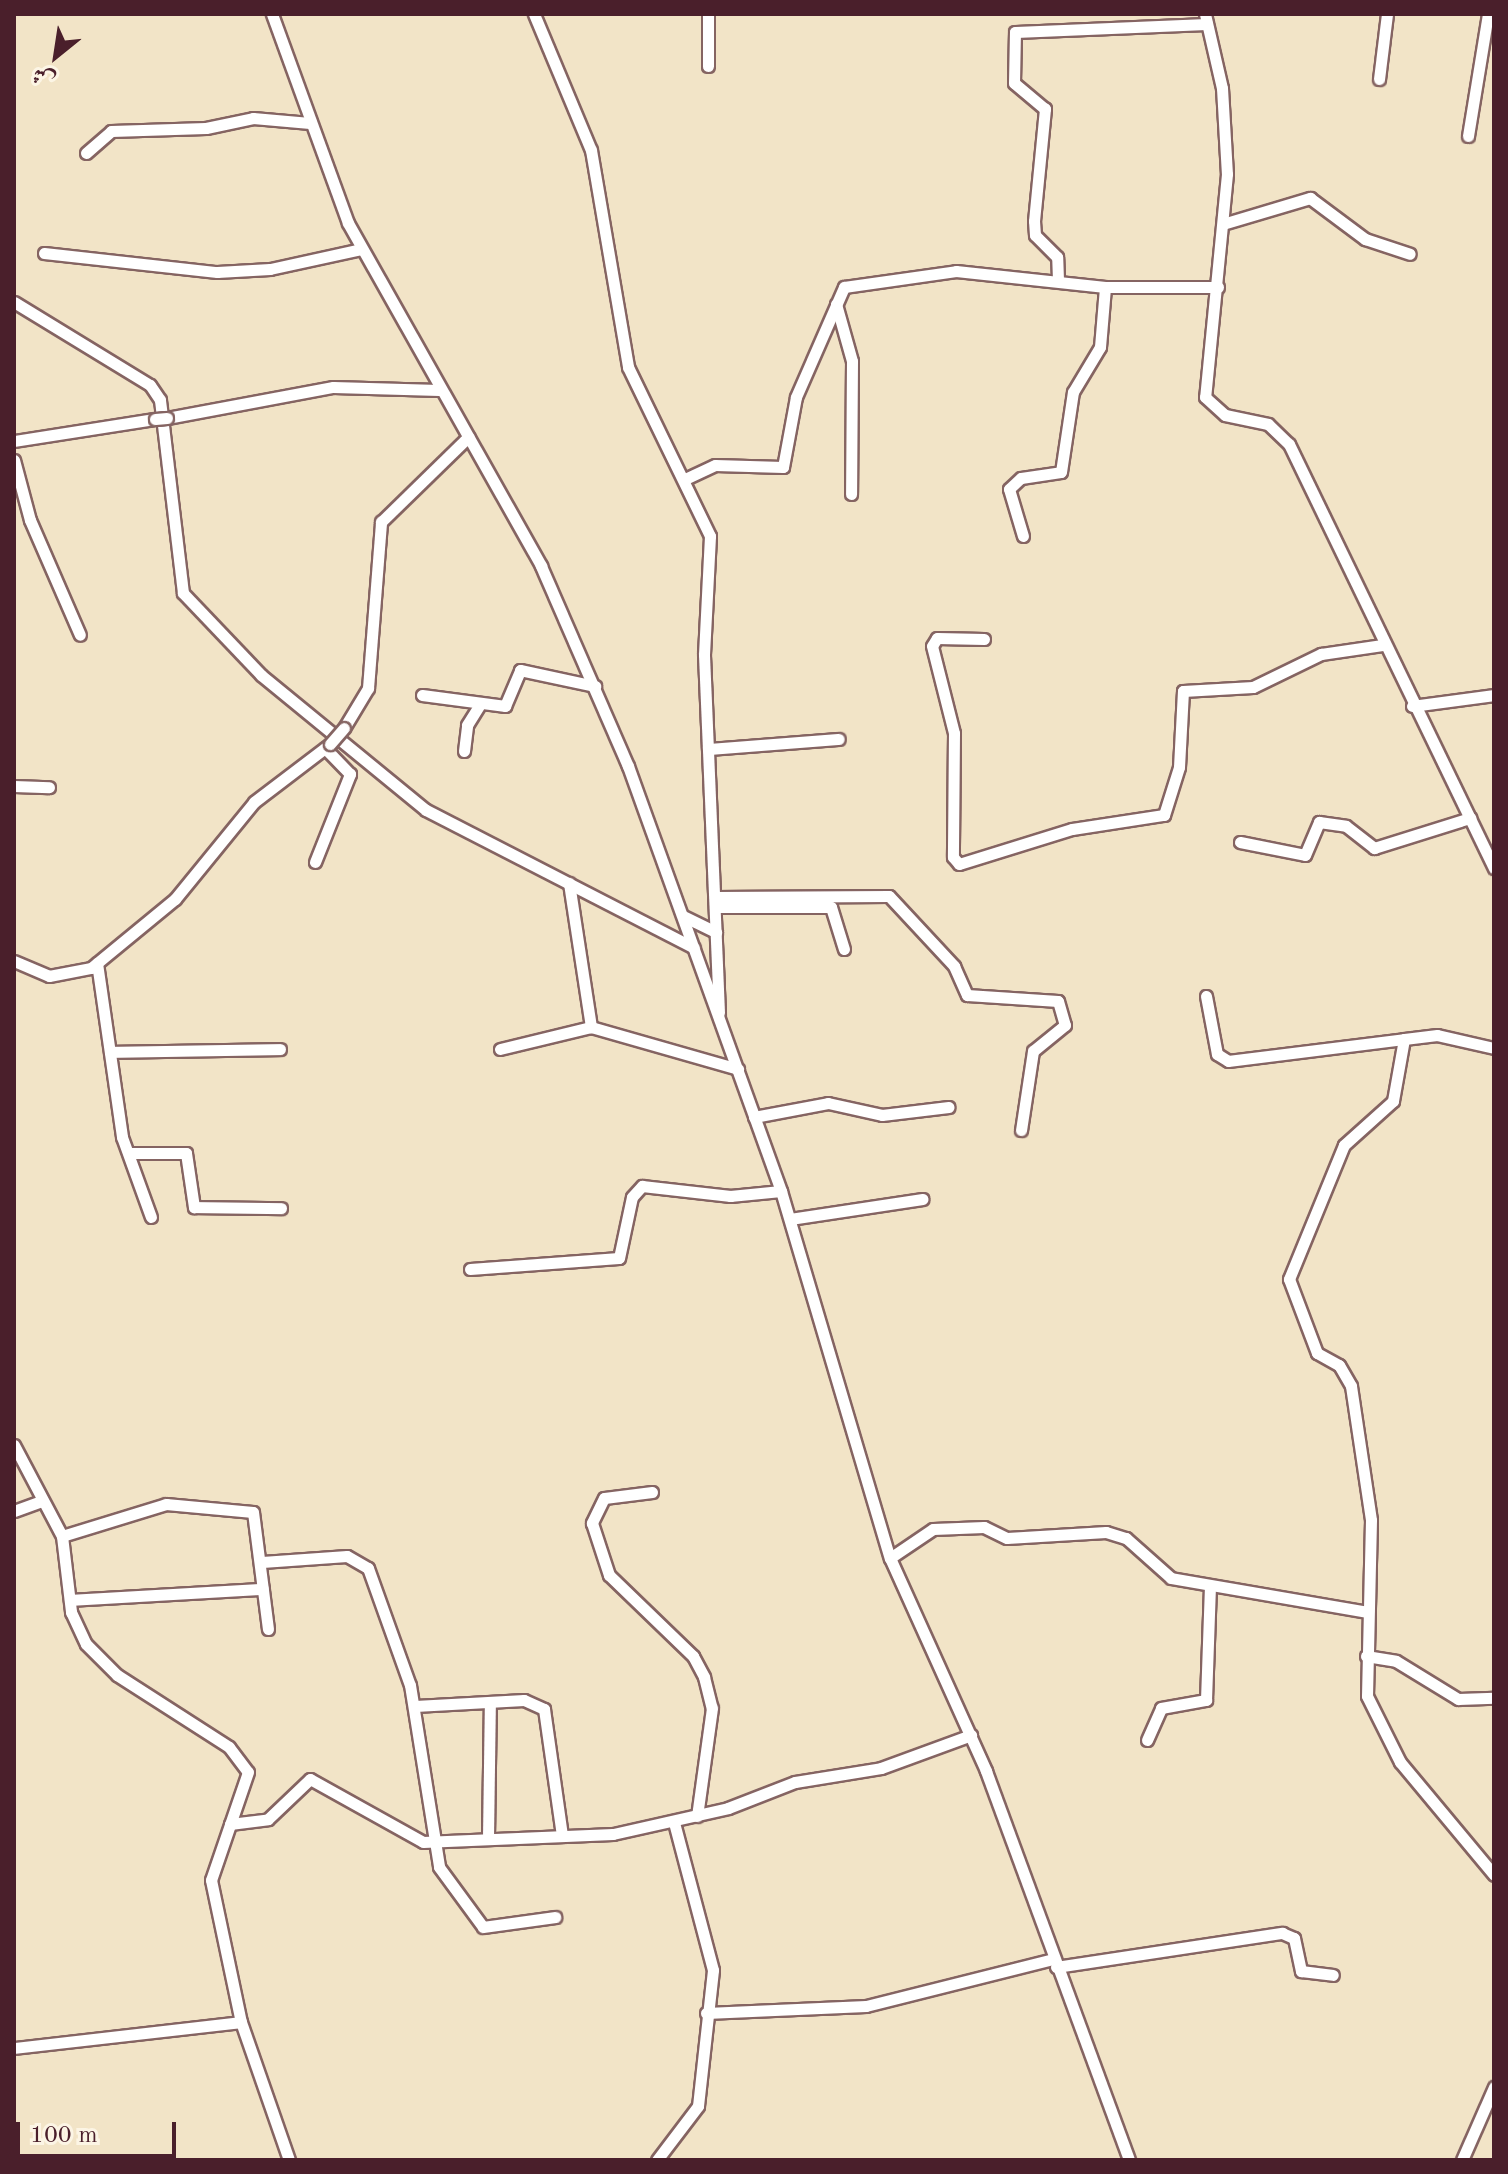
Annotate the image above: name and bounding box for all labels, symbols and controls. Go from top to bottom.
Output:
north arrow [16,16,96,96]
text: ش [29,62,59,92]
scale bar [20,2106,180,2156]
text: 100 m [30,2124,98,2148]

